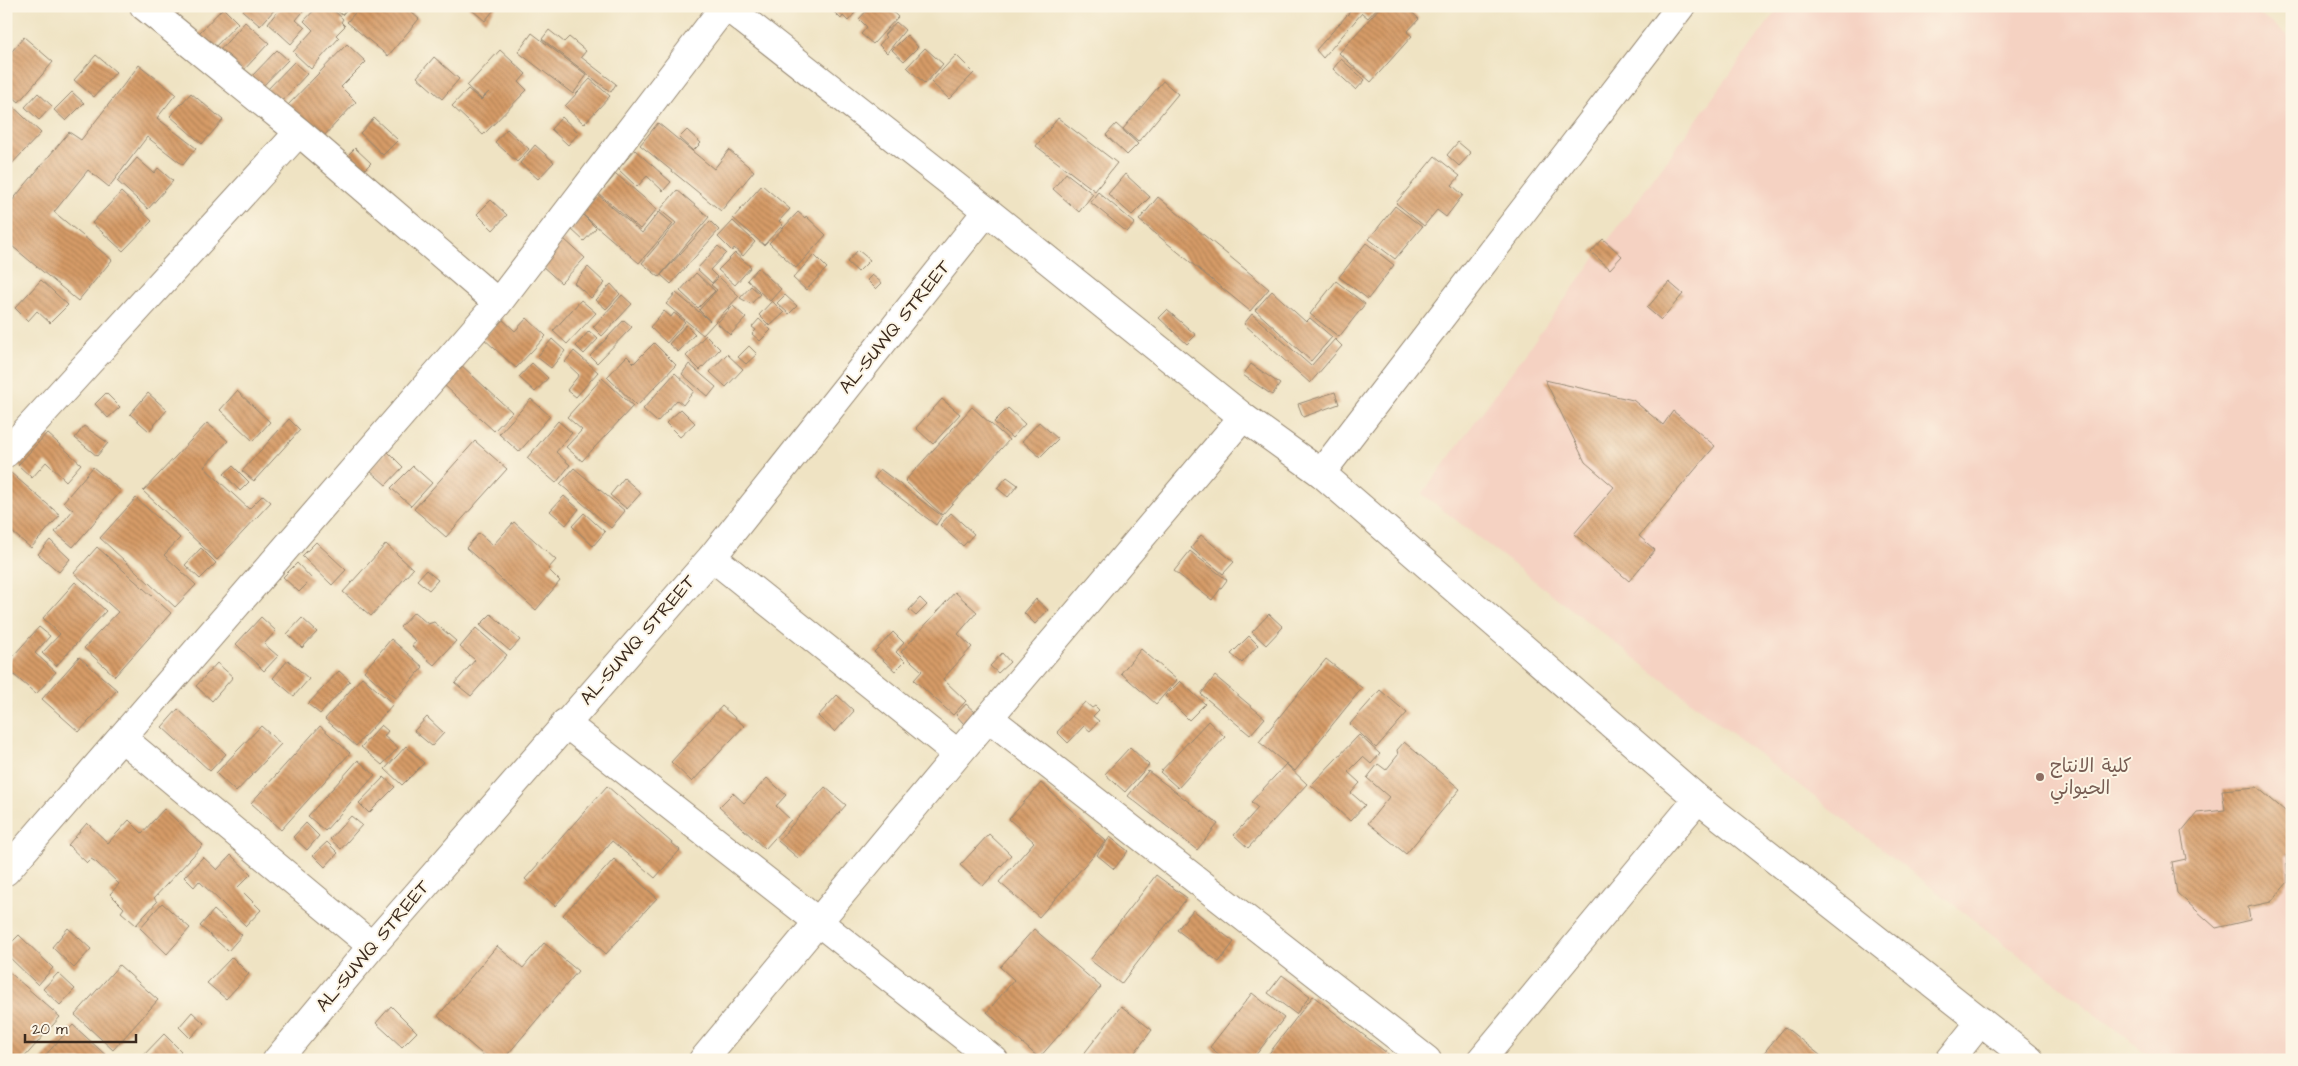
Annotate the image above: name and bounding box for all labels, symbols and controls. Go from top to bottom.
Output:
street label: AL-SUWQ STREET [833,254,958,400]
street label: AL-SUWQ STREET [574,569,702,711]
place label: كلية الانتاج الحيواني [2050,753,2132,804]
marker: كلية الانتاج الحيواني [2034,771,2046,783]
street label: AL-SUWQ STREET [310,874,436,1018]
scale bar [25,1011,136,1043]
text: 20 m [32,1019,68,1040]

